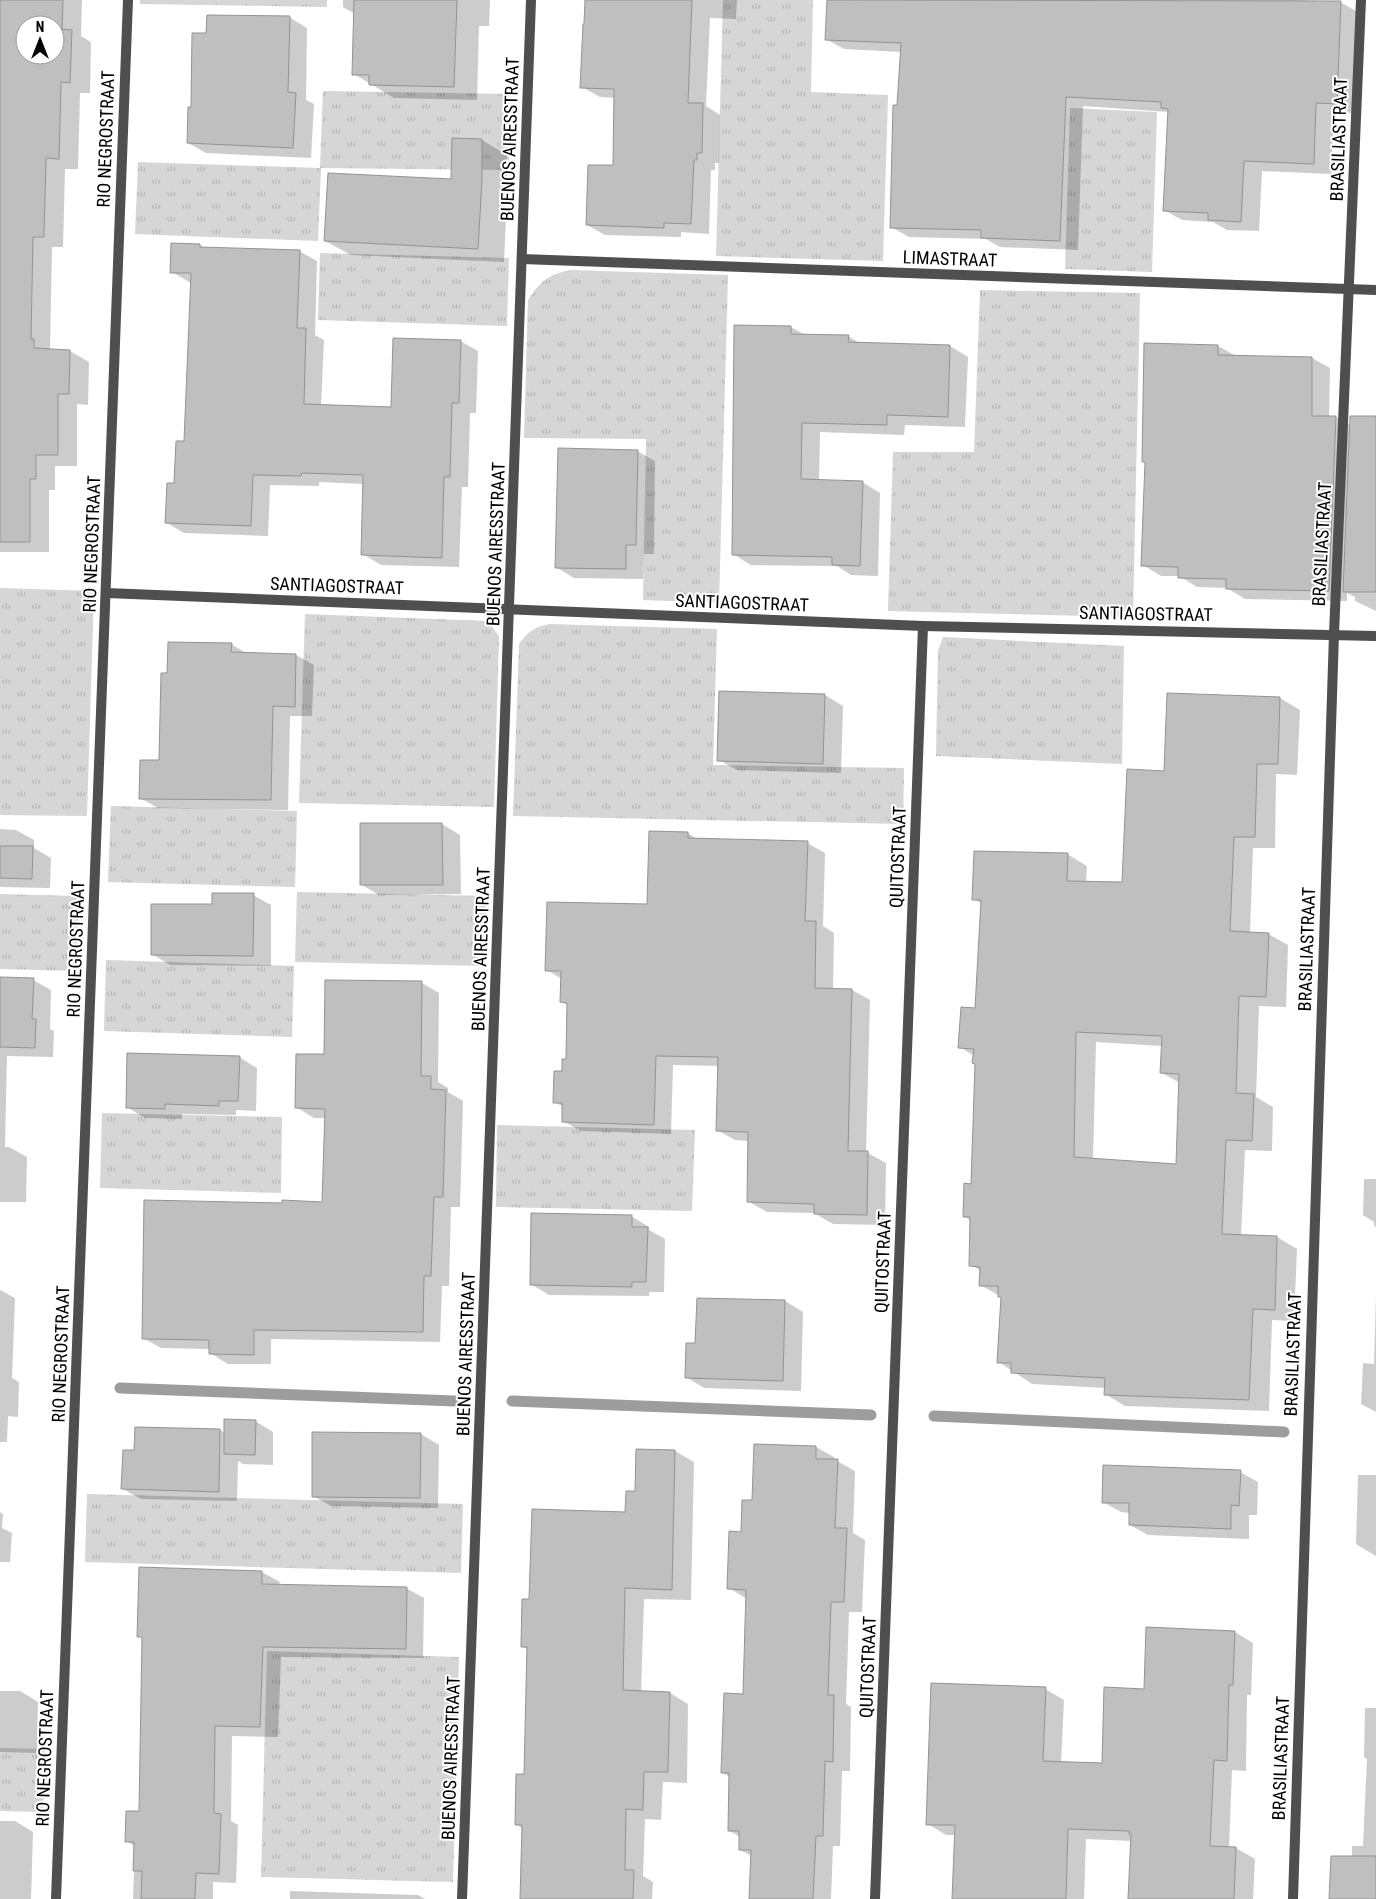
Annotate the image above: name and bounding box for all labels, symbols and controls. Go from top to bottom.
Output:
north arrow [15,15,65,65]
text: N [36,19,44,35]
street label: BUENOS AIRESSTRAAT [496,57,523,221]
street label: RIO NEGROSTRAAT [93,70,118,208]
street label: BRASILIASTRAAT [1326,76,1351,202]
street label: LIMASTRAAT [902,246,998,271]
street label: BUENOS AIRESSTRAAT [482,462,509,626]
street label: RIO NEGROSTRAAT [79,475,104,613]
street label: BRASILIASTRAAT [1308,481,1335,607]
street label: SANTIAGOSTRAAT [270,573,404,598]
street label: SANTIAGOSTRAAT [675,590,809,615]
street label: SANTIAGOSTRAAT [1079,602,1213,625]
street label: QUITOSTRAAT [885,805,910,909]
street label: BUENOS AIRESSTRAAT [467,867,494,1031]
street label: RIO NEGROSTRAAT [63,880,88,1018]
street label: BRASILIASTRAAT [1294,886,1319,1012]
street label: QUITOSTRAAT [870,1210,895,1314]
street label: BUENOS AIRESSTRAAT [452,1272,479,1436]
street label: RIO NEGROSTRAAT [48,1285,73,1423]
street label: BRASILIASTRAAT [1280,1291,1305,1417]
street label: QUITOSTRAAT [855,1615,880,1719]
street label: BUENOS AIRESSTRAAT [437,1676,464,1840]
street label: RIO NEGROSTRAAT [32,1689,57,1827]
street label: BRASILIASTRAAT [1268,1695,1293,1821]

